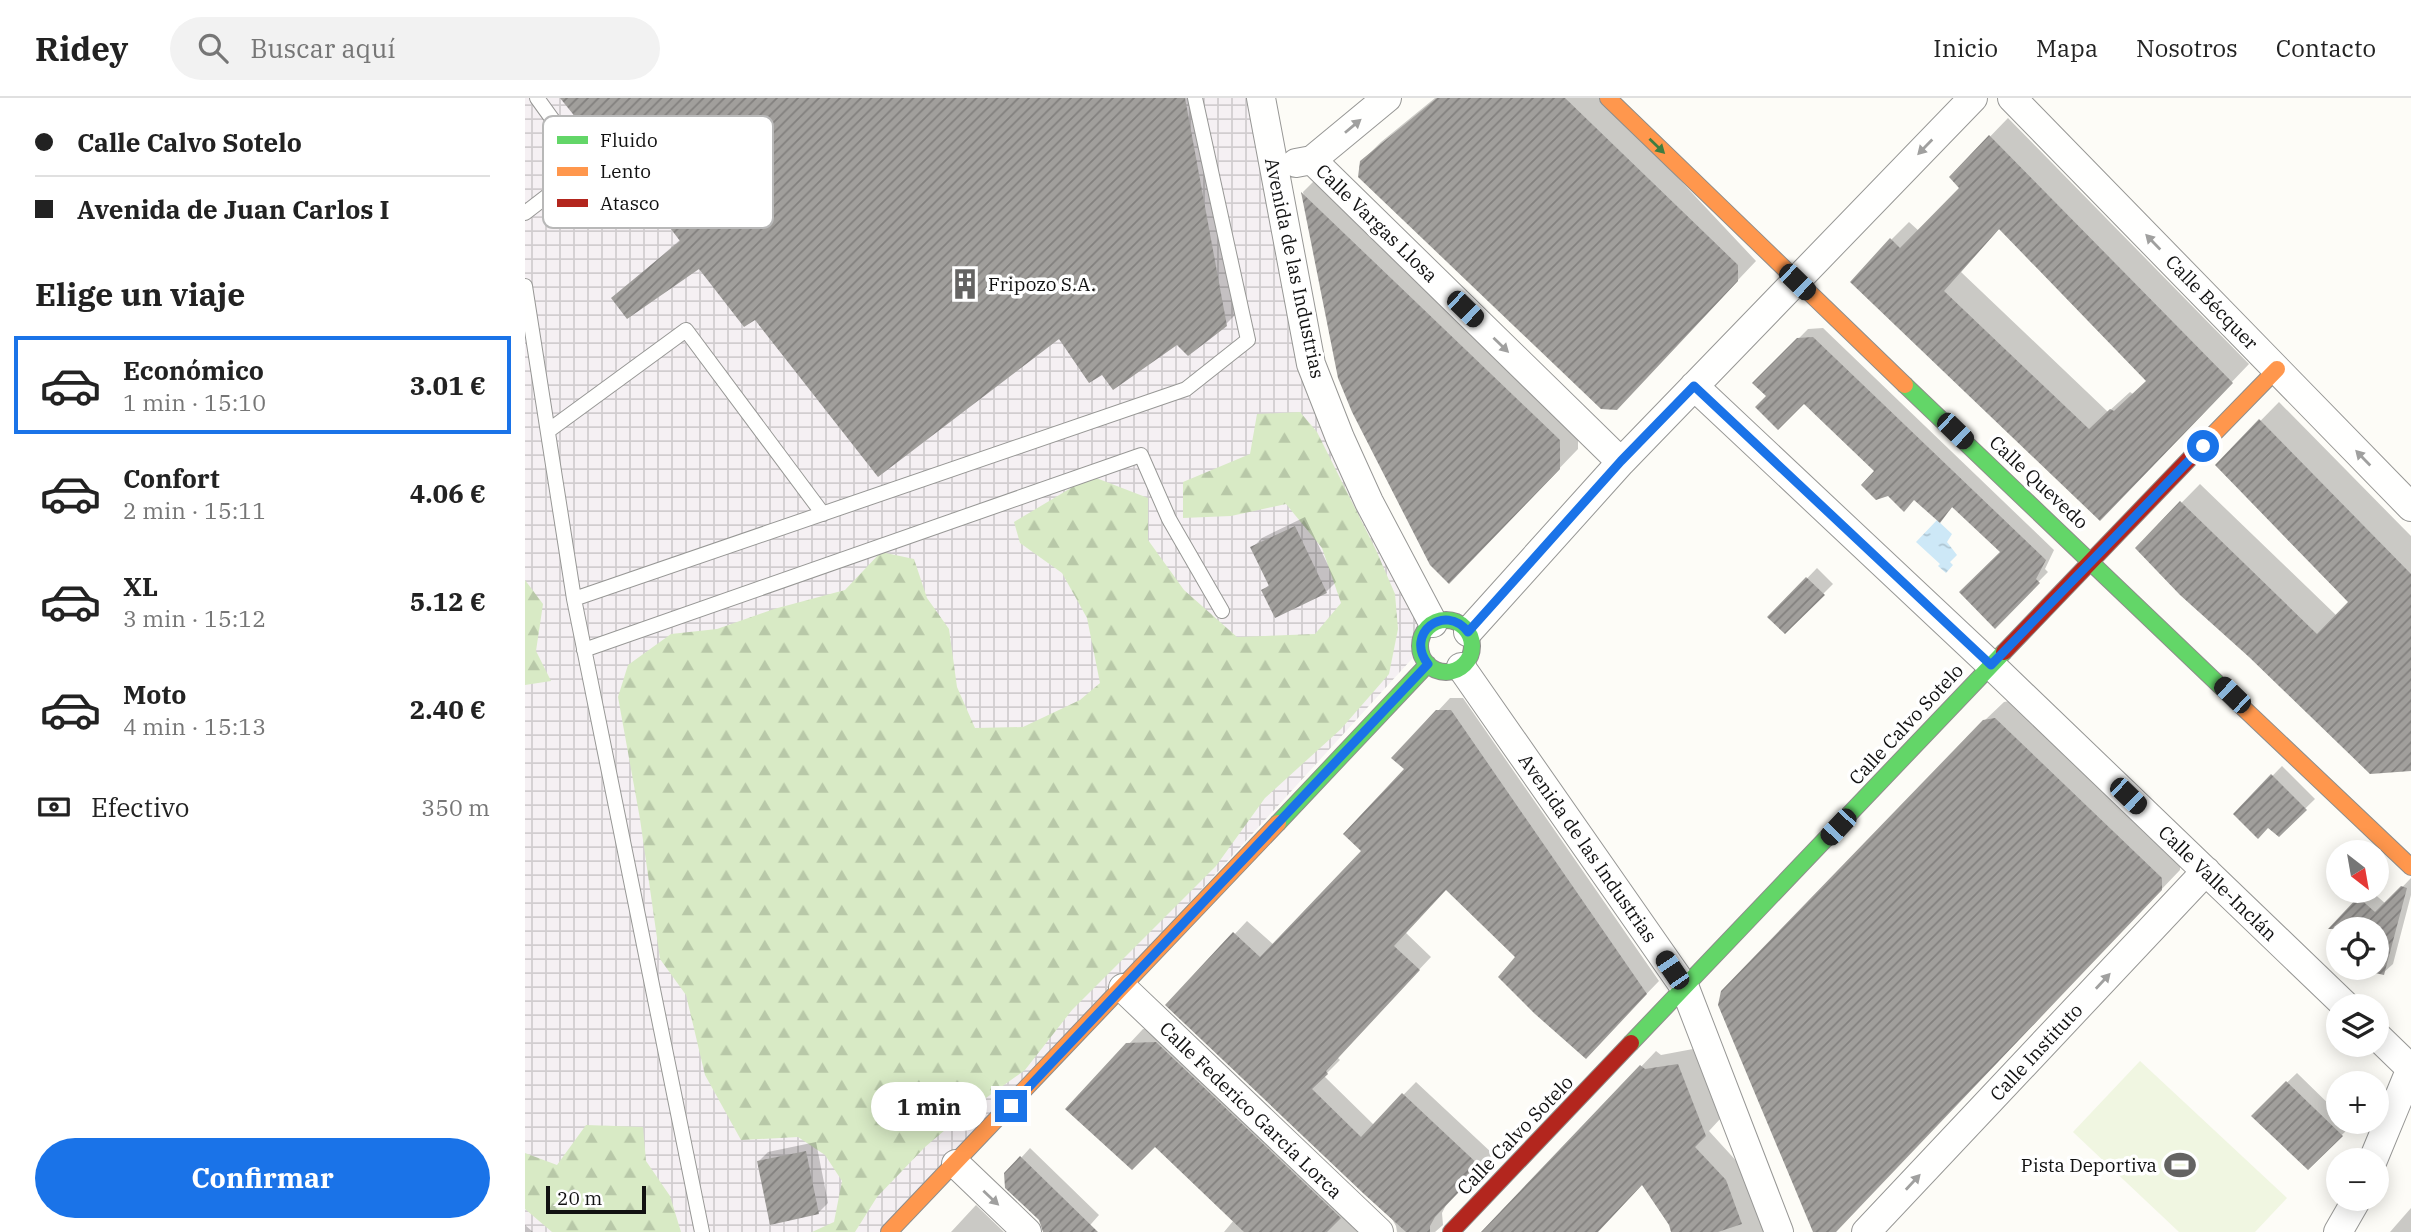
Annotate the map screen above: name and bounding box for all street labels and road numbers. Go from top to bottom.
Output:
street label: Avenida de las Industrias [1260,155,1330,381]
street label: Calle Vargas Llosa [1311,159,1443,287]
street label: Calle Bécquer [2161,249,2264,355]
street label: Calle Quevedo [1985,430,2093,534]
street label: Calle Calvo Sotelo [1844,658,1968,790]
street label: Avenida de las Industrias [1514,749,1662,947]
street label: Calle Valle-Inclán [2153,820,2283,946]
street label: Calle Instituto [1985,998,2087,1106]
street label: Calle Federico García Lorca [1155,1016,1347,1204]
street label: Calle Calvo Sotelo [1452,1070,1578,1200]

